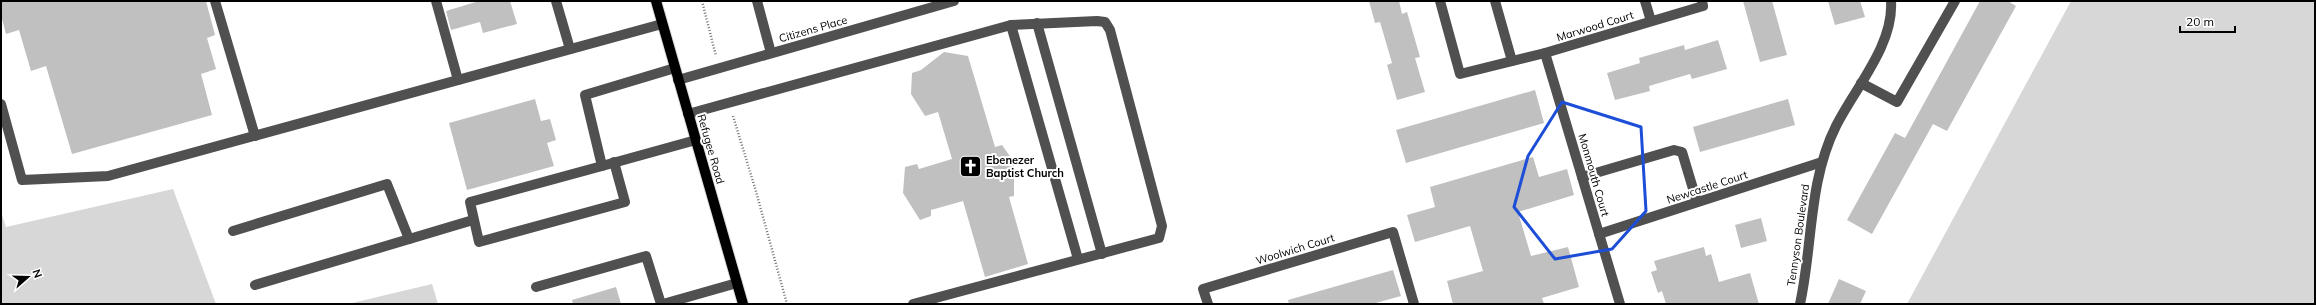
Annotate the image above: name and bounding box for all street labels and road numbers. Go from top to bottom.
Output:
street label: Marwood Court [1555,8,1635,44]
street label: Citizens Place [777,13,849,45]
street label: Refugee Road [694,112,728,186]
street label: Monmouth Court [1575,132,1613,218]
street label: Newcastle Court [1665,167,1749,207]
street label: Tennyson Boulevard [1784,183,1812,287]
street label: Woolwich Court [1254,230,1336,268]

